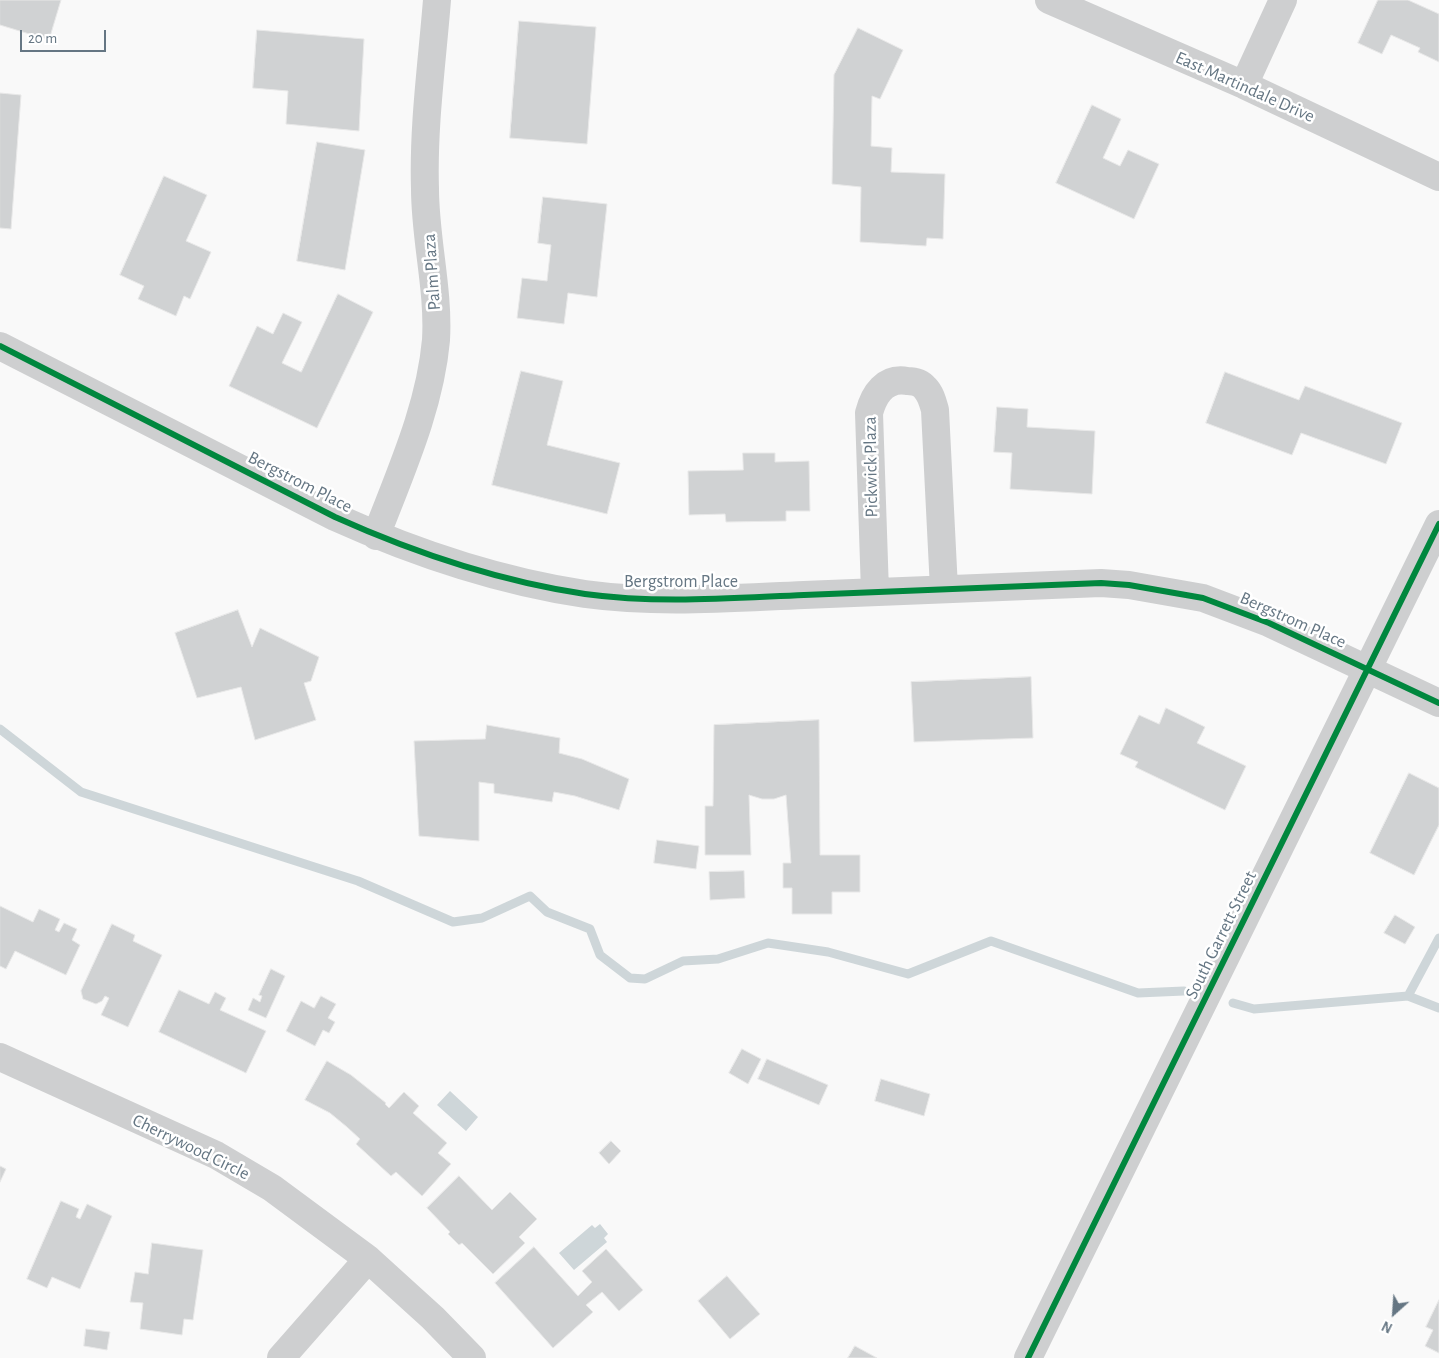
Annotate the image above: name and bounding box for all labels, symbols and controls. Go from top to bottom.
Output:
scale bar [22,20,109,52]
text: 20 m [28,31,57,46]
street label: East Martindale Drive [1172,47,1318,127]
street label: Palm Plaza [419,233,445,311]
street label: Pickwick Plaza [859,416,883,518]
street label: Bergstrom Place [244,447,356,517]
street label: Bergstrom Place [624,571,738,593]
street label: Bergstrom Place [1237,587,1349,653]
street label: South Garrett Street [1181,867,1261,1003]
street label: Cherrywood Circle [129,1109,253,1185]
north arrow [1369,1288,1419,1338]
text: N [1380,1318,1395,1335]

